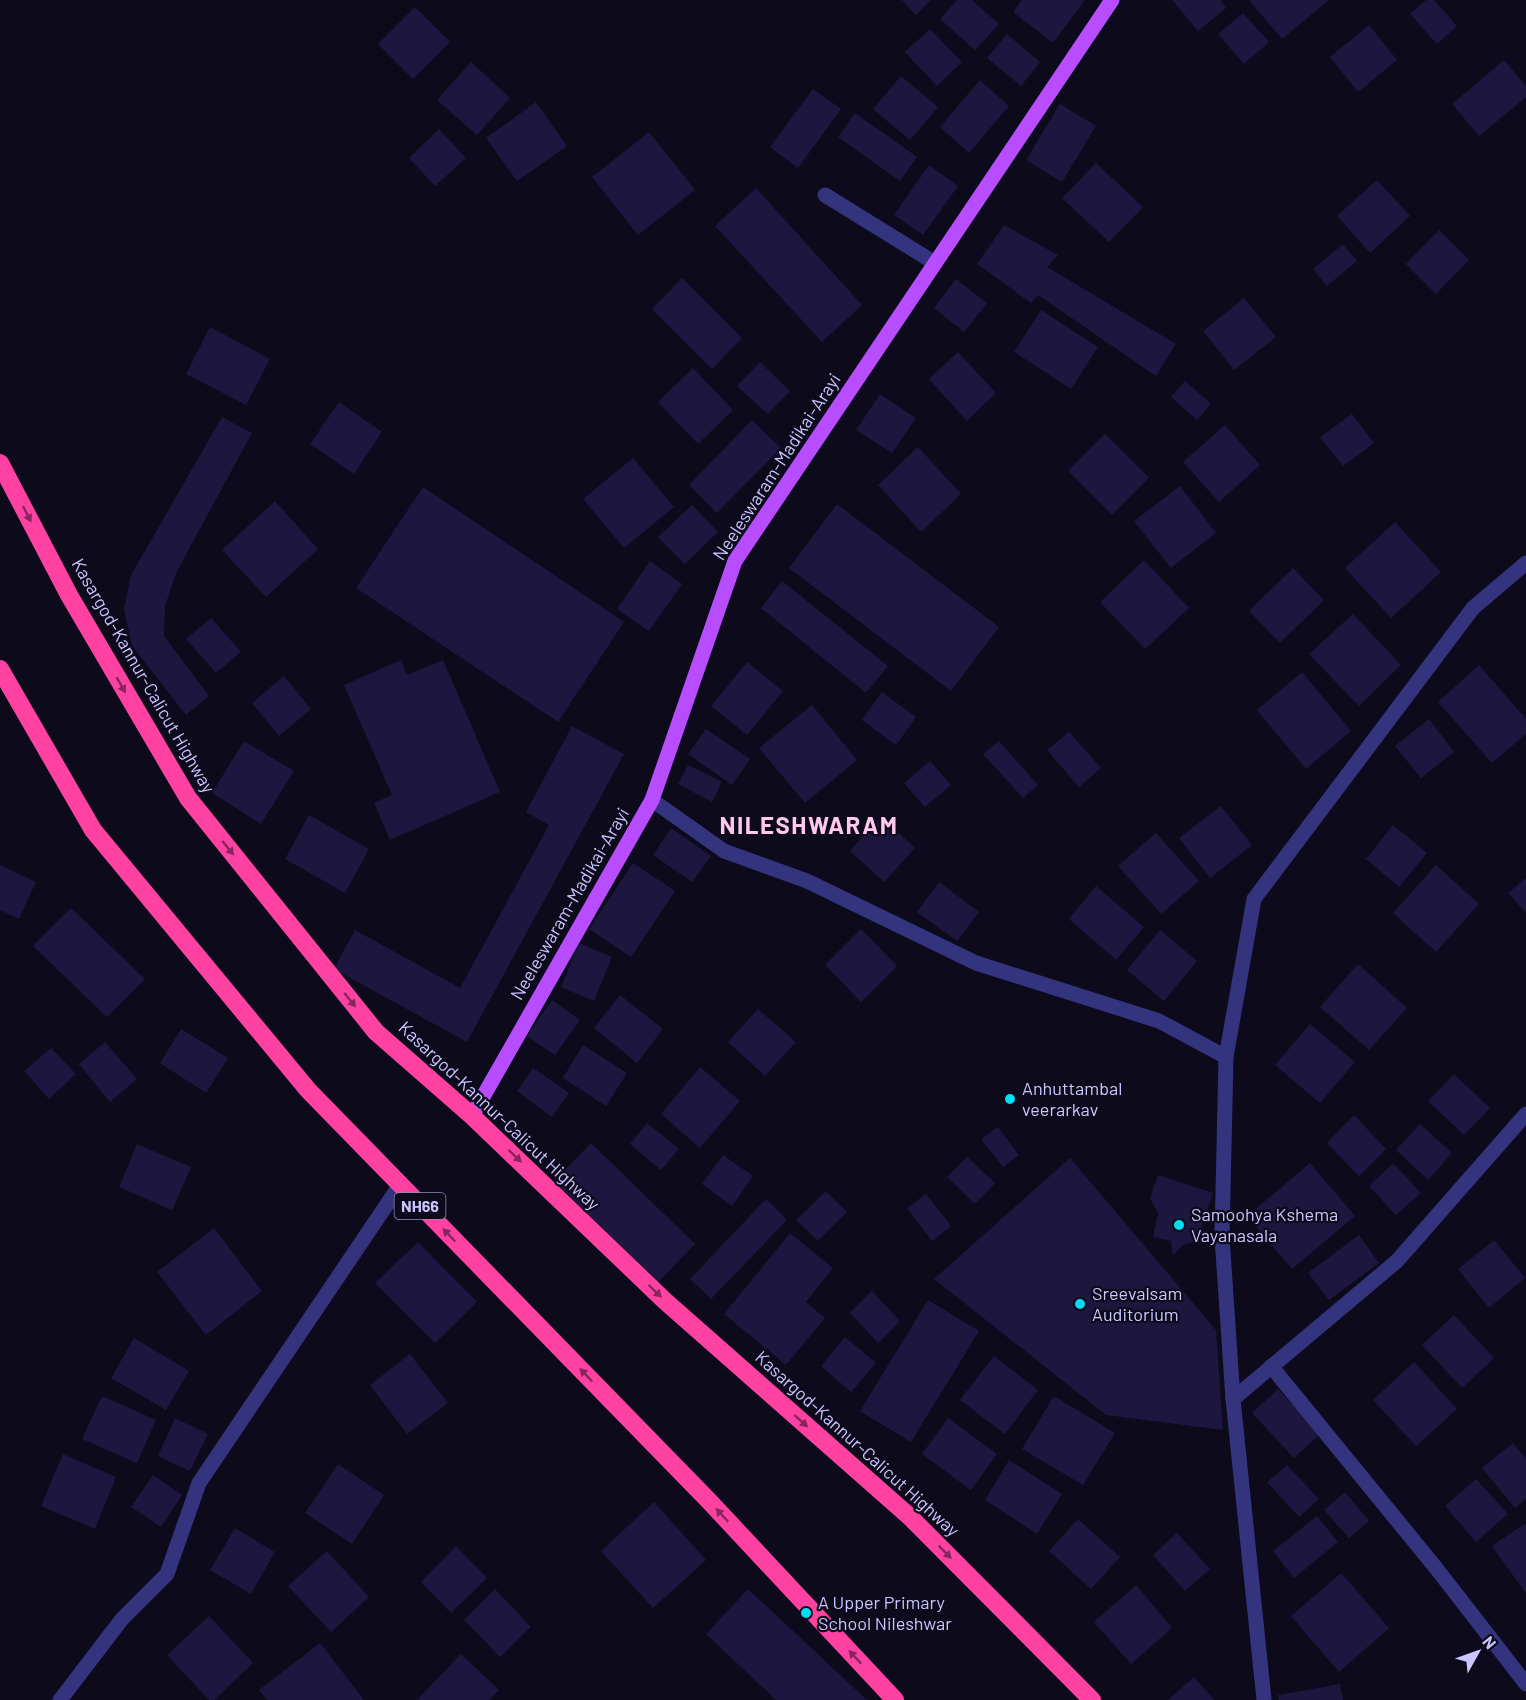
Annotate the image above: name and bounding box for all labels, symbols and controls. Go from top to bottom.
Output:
street label: Neeleswaram-Madikai-Arayi [708,369,845,564]
one-way arrow [22,506,32,523]
street label: Kasargod-Kannur-Calicut Highway [68,554,220,797]
one-way arrow [116,677,127,693]
street label: Neeleswaram-Madikai-Arayi [505,804,633,1003]
district label: NILESHWARAM [720,810,898,839]
one-way arrow [221,840,234,856]
one-way arrow [343,992,356,1007]
street label: Kasargod-Kannur-Calicut Highway [394,1016,605,1214]
place label: Anhuttambal veerarkav [1022,1077,1122,1120]
marker: Anhuttambal veerarkav [1003,1092,1017,1106]
one-way arrow [507,1149,521,1163]
road number: NH66 [394,1193,446,1219]
place label: Samoohya Kshema Vayanasala [1191,1203,1338,1246]
marker: Samoohya Kshema Vayanasala [1172,1218,1186,1232]
one-way arrow [443,1229,457,1243]
place label: Sreevalsam Auditorium [1092,1282,1182,1325]
one-way arrow [648,1284,662,1298]
marker: Sreevalsam Auditorium [1073,1297,1087,1311]
street label: Kasargod-Kannur-Calicut Highway [751,1346,964,1541]
one-way arrow [579,1368,593,1382]
one-way arrow [793,1414,808,1427]
one-way arrow [715,1508,729,1522]
one-way arrow [937,1545,951,1559]
place label: A Upper Primary School Nileshwar [818,1591,952,1634]
marker: A Upper Primary School Nileshwar [799,1606,813,1620]
north arrow [1448,1622,1508,1682]
text: N [1479,1632,1501,1652]
one-way arrow [849,1650,862,1665]

